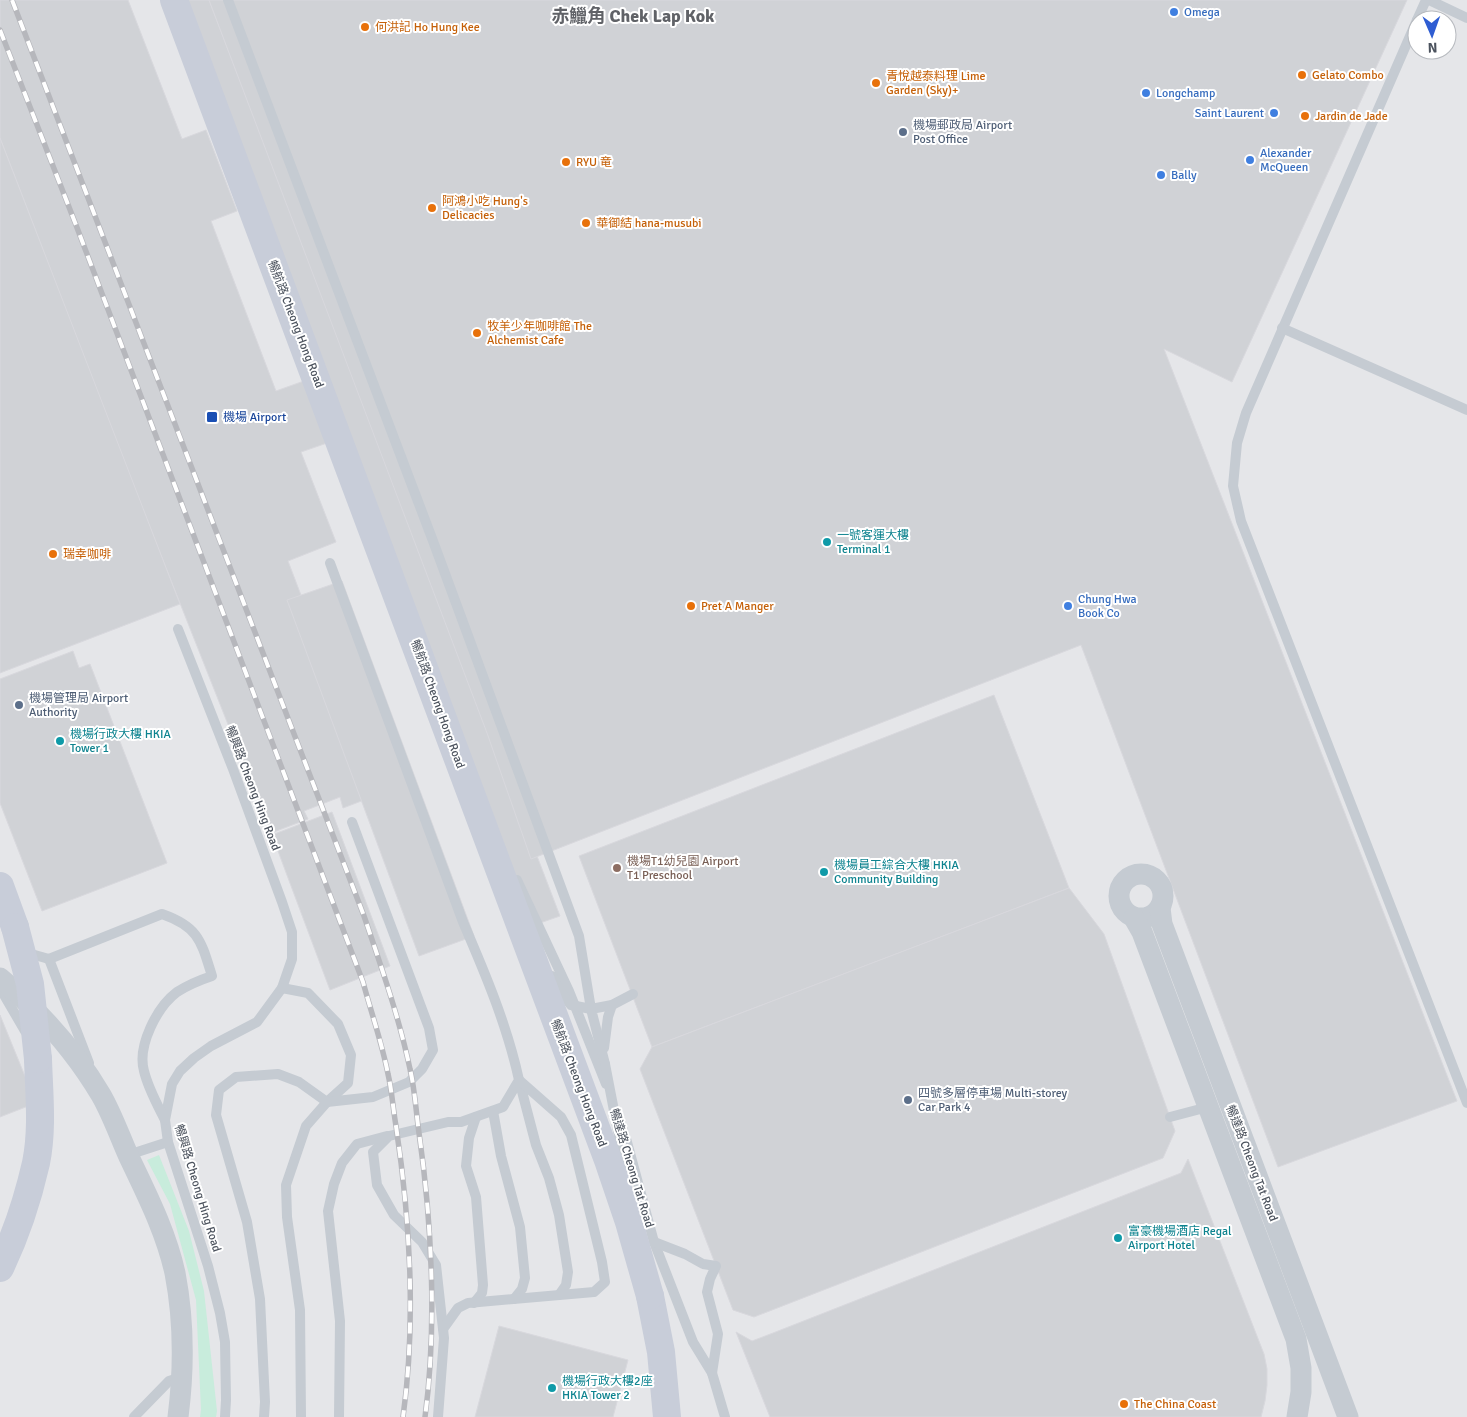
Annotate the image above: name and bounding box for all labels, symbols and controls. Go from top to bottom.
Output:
district label: 赤鱲角 Chek Lap Kok [551,5,715,27]
place label: Omega [1184,5,1220,20]
marker: Omega [1168,6,1180,18]
north arrow [1407,10,1457,60]
place label: 何洪記 Ho Hung Kee [375,20,480,35]
marker: 何洪記 Ho Hung Kee [359,21,371,33]
text: N [1427,39,1438,56]
place label: Gelato Combo [1312,68,1384,83]
place label: 青悅越泰料理 Lime Garden (Sky)+ [886,69,986,98]
marker: Gelato Combo [1296,69,1308,81]
marker: 青悅越泰料理 Lime Garden (Sky)+ [870,77,882,89]
place label: Longchamp [1156,86,1215,101]
marker: Longchamp [1140,87,1152,99]
place label: Saint Laurent [1195,106,1264,121]
marker: Saint Laurent [1268,107,1280,119]
place label: Jardin de Jade [1315,109,1388,124]
marker: Jardin de Jade [1299,110,1311,122]
place label: 機場郵政局 Airport Post Office [913,118,1012,147]
marker: 機場郵政局 Airport Post Office [897,126,909,138]
place label: Alexander McQueen [1260,146,1312,175]
marker: Alexander McQueen [1244,154,1256,166]
place label: RYU 竜 [576,155,612,170]
marker: RYU 竜 [560,156,572,168]
place label: Bally [1171,168,1197,183]
marker: Bally [1155,169,1167,181]
place label: 阿鴻小吃 Hung's Delicacies [442,194,528,223]
marker: 阿鴻小吃 Hung's Delicacies [426,202,438,214]
place label: 華御結 hana-musubi [596,216,702,231]
marker: 華御結 hana-musubi [580,217,592,229]
street label: 暢航路 Cheong Hong Road [264,258,327,390]
place label: 牧羊少年咖啡館 The Alchemist Cafe [487,319,592,348]
marker: 牧羊少年咖啡館 The Alchemist Cafe [471,327,483,339]
marker: 機場 Airport [205,410,219,424]
place label: 機場 Airport [223,410,286,425]
place label: 一號客運大樓 Terminal 1 [837,528,909,557]
marker: 一號客運大樓 Terminal 1 [821,536,833,548]
place label: 瑞幸咖啡 [63,547,111,562]
marker: 瑞幸咖啡 [47,548,59,560]
place label: Chung Hwa Book Co [1078,592,1137,621]
place label: Pret A Manger [701,599,774,614]
marker: Pret A Manger [685,600,697,612]
marker: Chung Hwa Book Co [1062,600,1074,612]
street label: 暢航路 Cheong Hong Road [407,638,468,771]
place label: 機場管理局 Airport Authority [29,691,128,720]
marker: 機場管理局 Airport Authority [13,699,25,711]
street label: 暢興路 Cheong Hing Road [222,724,283,853]
place label: 機場行政大樓 HKIA Tower 1 [70,727,171,756]
marker: 機場行政大樓 HKIA Tower 1 [54,735,66,747]
place label: 機場T1幼兒園 Airport T1 Preschool [627,854,739,883]
place label: 機場員工綜合大樓 HKIA Community Building [834,858,959,887]
marker: 機場T1幼兒園 Airport T1 Preschool [611,862,623,874]
marker: 機場員工綜合大樓 HKIA Community Building [818,866,830,878]
street label: 暢航路 Cheong Hong Road [547,1017,610,1149]
place label: 四號多層停車場 Multi-storey Car Park 4 [918,1086,1068,1115]
marker: 四號多層停車場 Multi-storey Car Park 4 [902,1094,914,1106]
street label: 暢達路 Cheong Tat Road [1222,1103,1281,1224]
street label: 暢達路 Cheong Tat Road [606,1107,657,1229]
street label: 暢興路 Cheong Hing Road [171,1122,224,1254]
place label: 富豪機場酒店 Regal Airport Hotel [1128,1224,1232,1253]
marker: 富豪機場酒店 Regal Airport Hotel [1112,1232,1124,1244]
place label: 機場行政大樓2座 HKIA Tower 2 [562,1374,652,1403]
marker: 機場行政大樓2座 HKIA Tower 2 [546,1382,558,1394]
place label: The China Coast [1134,1397,1216,1412]
marker: The China Coast [1118,1398,1130,1410]

